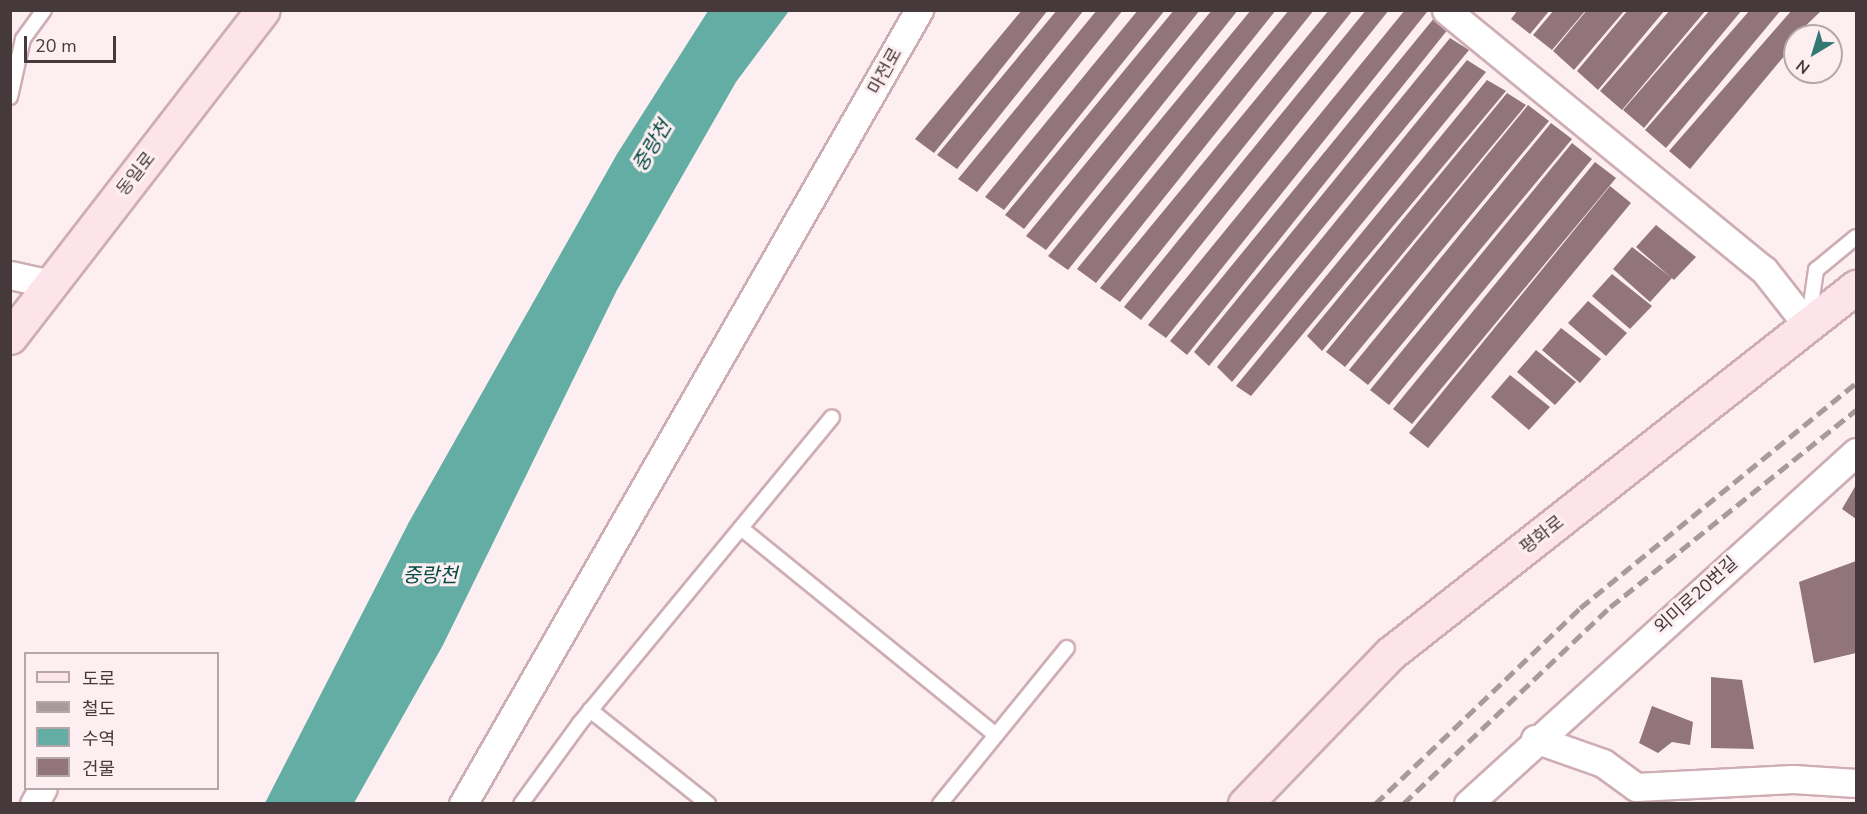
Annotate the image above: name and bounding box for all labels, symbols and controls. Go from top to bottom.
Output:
scale bar [27,24,118,62]
north arrow [1783,24,1843,84]
text: 20 m [35,34,77,58]
street label: 마전로 [864,44,906,98]
text: N [1792,54,1815,79]
water label: 중랑천 [627,116,677,176]
street label: 동일로 [112,148,160,200]
street label: 평화로 [1516,511,1568,559]
street label: 외미로20번길 [1650,552,1742,638]
water label: 중랑천 [402,563,458,587]
legend [24,652,219,790]
text: 도로 [82,667,115,691]
text: 철도 [82,697,115,721]
text: 수역 [82,727,115,751]
text: 건물 [82,757,115,781]

